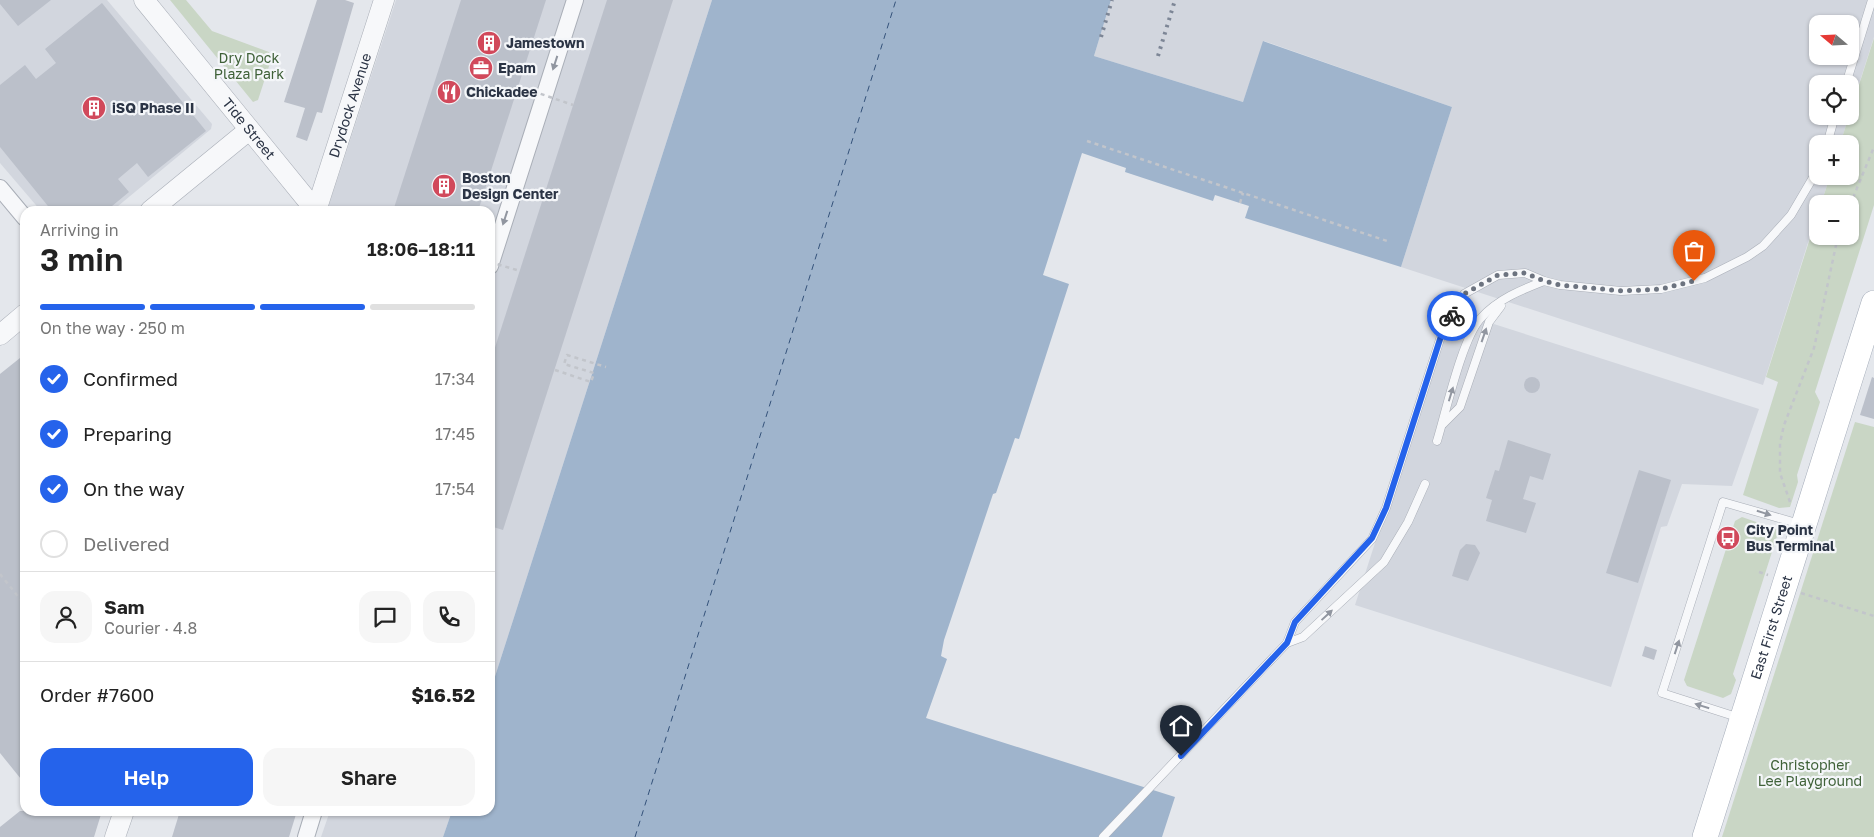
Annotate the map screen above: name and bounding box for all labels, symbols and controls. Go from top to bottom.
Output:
north arrow [1809,15,1859,65]
map controls [1809,15,1859,245]
building icon: Jamestown [476,30,502,56]
place label: Jamestown [506,34,584,51]
park label: Dry Dock Plaza Park [214,49,284,82]
street label: Drydock Avenue [325,51,374,160]
office icon: Epam [468,55,494,81]
one-way arrow [551,56,559,71]
place label: Epam [498,59,536,76]
button: locate [1809,75,1859,125]
restaurant icon: Chickadee [436,79,462,105]
place label: Chickadee [466,83,538,100]
street label: Tide Street [219,94,279,162]
building icon: iSQ Phase II [81,95,107,121]
place label: iSQ Phase II [112,99,195,116]
button: + [1809,135,1859,185]
place label: Boston Design Center [462,169,559,202]
building icon: Boston Design Center [431,173,457,199]
button: − [1809,195,1859,245]
one-way arrow [501,210,509,225]
text: Arriving in [40,220,119,240]
pin [1673,230,1715,281]
text: 18:06–18:11 [367,237,475,260]
icon: bag [1680,237,1708,265]
text: 3 min [40,240,123,278]
courier [1427,291,1477,341]
icon: bike [1438,302,1466,330]
text: On the way · 250 m [40,318,185,338]
one-way arrow [1481,328,1489,343]
icon: check [40,365,68,393]
text: Confirmed [83,367,178,390]
text: 17:34 [435,369,475,389]
one-way arrow [1448,387,1455,402]
icon: check [40,420,68,448]
text: Preparing [83,422,172,445]
text: 17:45 [435,424,475,444]
icon: check [40,475,68,503]
text: On the way [83,477,185,500]
text: 17:54 [435,479,475,499]
one-way arrow [1756,509,1771,517]
place label: City Point Bus Terminal [1746,521,1835,554]
bus stop icon: City Point Bus Terminal [1715,525,1741,551]
text: Delivered [83,532,170,555]
street label: East First Street [1746,573,1795,681]
button: person [40,591,92,643]
button: chat [359,591,411,643]
button: phone [423,591,475,643]
text: Sam [104,595,144,618]
one-way arrow [1320,610,1333,621]
text: Courier · 4.8 [104,618,197,638]
one-way arrow [1673,639,1681,654]
text: Order #7600 [40,683,154,706]
text: $16.52 [411,683,475,706]
one-way arrow [1694,701,1709,709]
pin [1160,705,1202,756]
icon: home [1167,712,1195,740]
button: Help [40,748,253,806]
button: Share [263,748,475,806]
park label: Christopher Lee Playground [1758,756,1862,789]

